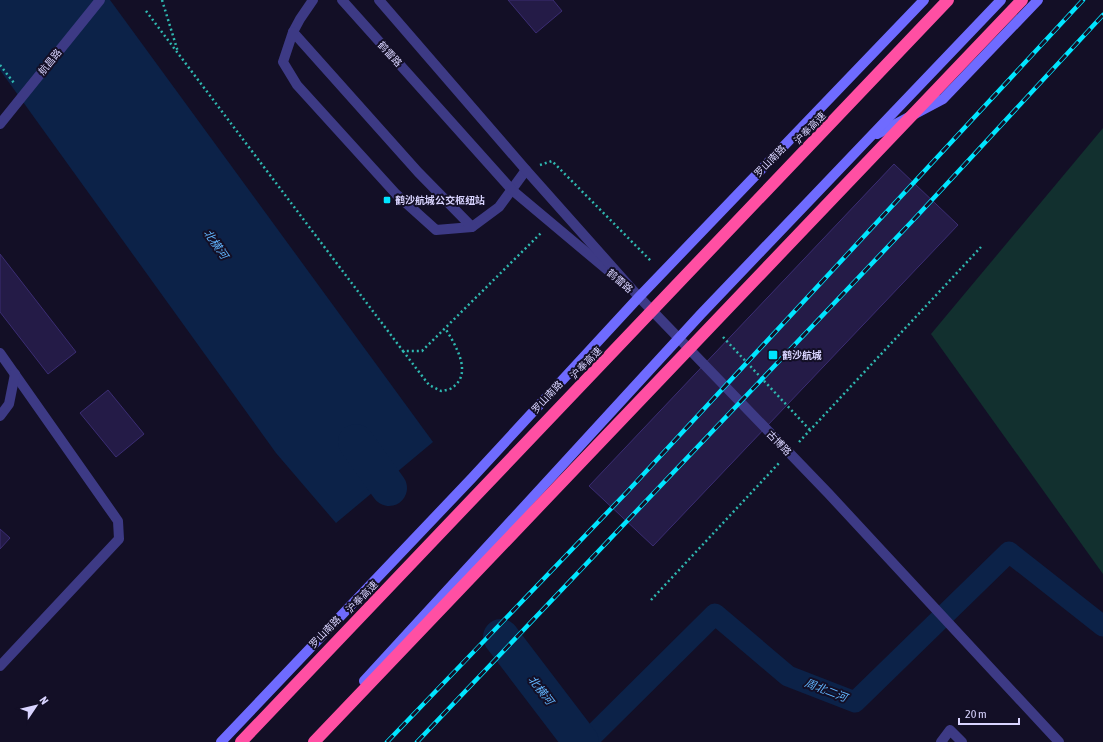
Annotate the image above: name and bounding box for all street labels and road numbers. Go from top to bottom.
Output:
street label: 鹤雷路 [376,39,404,69]
street label: 航昌路 [36,47,64,77]
street label: 沪奉高速 [792,110,828,146]
street label: 罗山南路 [752,143,788,179]
street label: 鹤雷路 [605,267,635,295]
street label: 沪奉高速 [568,345,604,381]
street label: 罗山南路 [529,379,565,415]
street label: 古博路 [765,428,793,458]
street label: 沪奉高速 [344,579,380,615]
street label: 罗山南路 [307,614,343,650]

